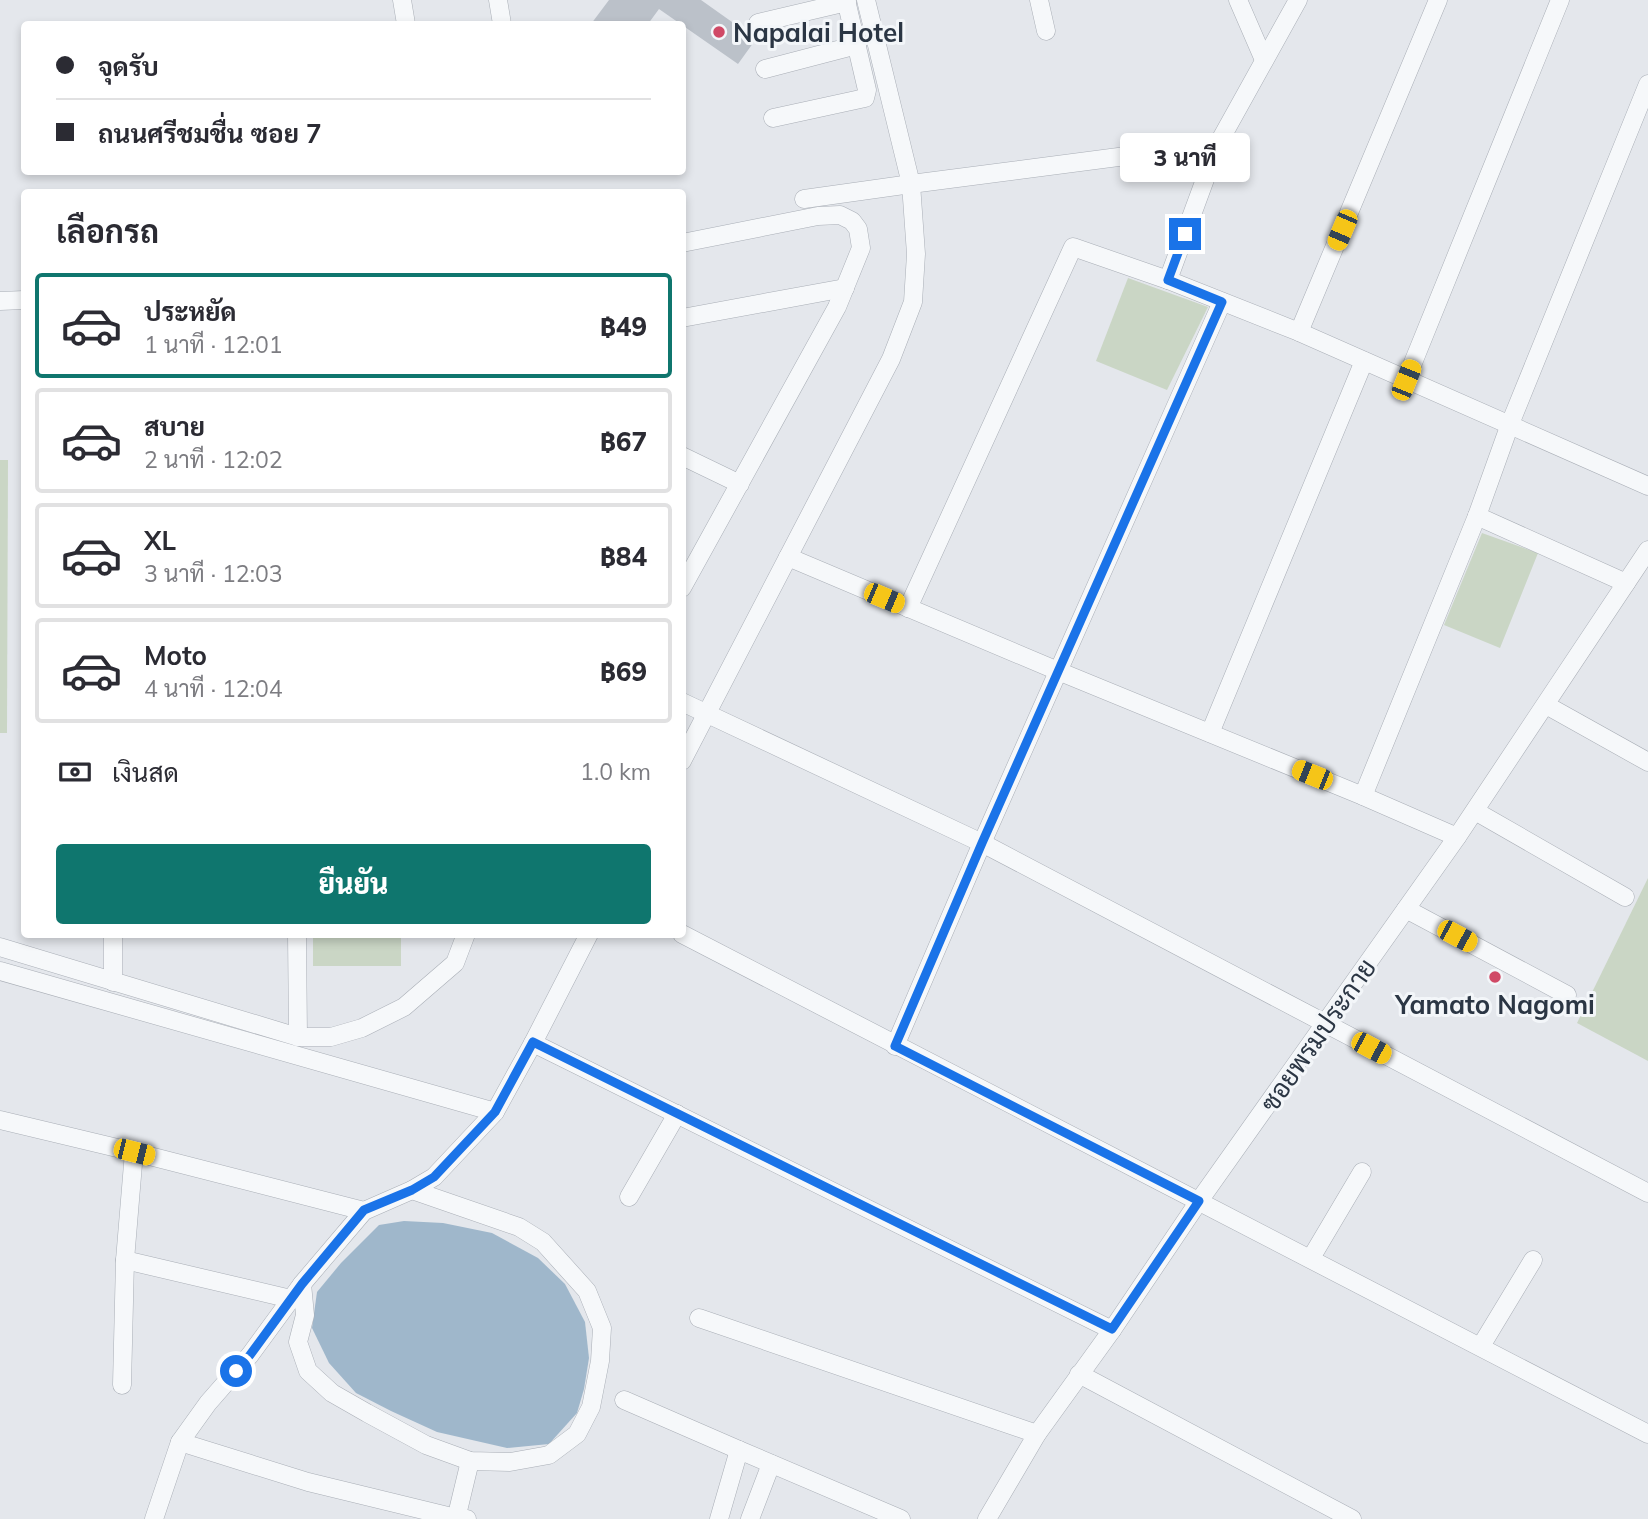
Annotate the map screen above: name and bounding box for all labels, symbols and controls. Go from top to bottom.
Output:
place label: Napalai Hotel [733,16,904,49]
marker: Napalai Hotel [711,24,727,40]
text: จุดรับ [98,50,159,83]
text: ถนนศรีชมชื่น ซอย 7 [98,117,322,150]
callout: 3 นาที [1120,132,1250,182]
text: 3 นาที [1154,143,1217,172]
car [1325,207,1360,253]
text: เลือกรถ [56,211,159,251]
route end [1169,218,1201,250]
icon: car [60,294,123,357]
text: ประหยัด [144,295,237,328]
text: ฿49 [600,310,647,343]
text: 1 นาที · 12:01 [144,330,282,359]
car [1389,357,1424,403]
icon: car [60,409,123,472]
text: สบาย [144,410,205,443]
text: ฿67 [600,425,647,458]
text: 2 นาที · 12:02 [144,445,282,474]
icon: car [60,524,123,587]
text: XL [144,524,176,557]
text: ฿84 [600,540,647,573]
text: 3 นาที · 12:03 [144,559,282,588]
car [861,580,908,616]
icon: car [60,639,123,702]
text: Moto [144,639,207,672]
text: ฿69 [600,655,647,688]
text: 4 นาที · 12:04 [144,674,282,703]
icon: cash [56,753,94,791]
text: เงินสด [112,756,179,789]
text: 1.0 km [580,757,651,786]
car [1289,757,1336,793]
button: ยืนยัน [56,844,651,924]
car [1434,917,1481,955]
street label: ซอยพรมประกาย [1253,952,1383,1118]
marker: Yamato Nagomi [1487,969,1503,985]
place label: Yamato Nagomi [1394,988,1595,1021]
car [1348,1029,1395,1067]
car [112,1137,157,1167]
route start [220,1355,252,1387]

